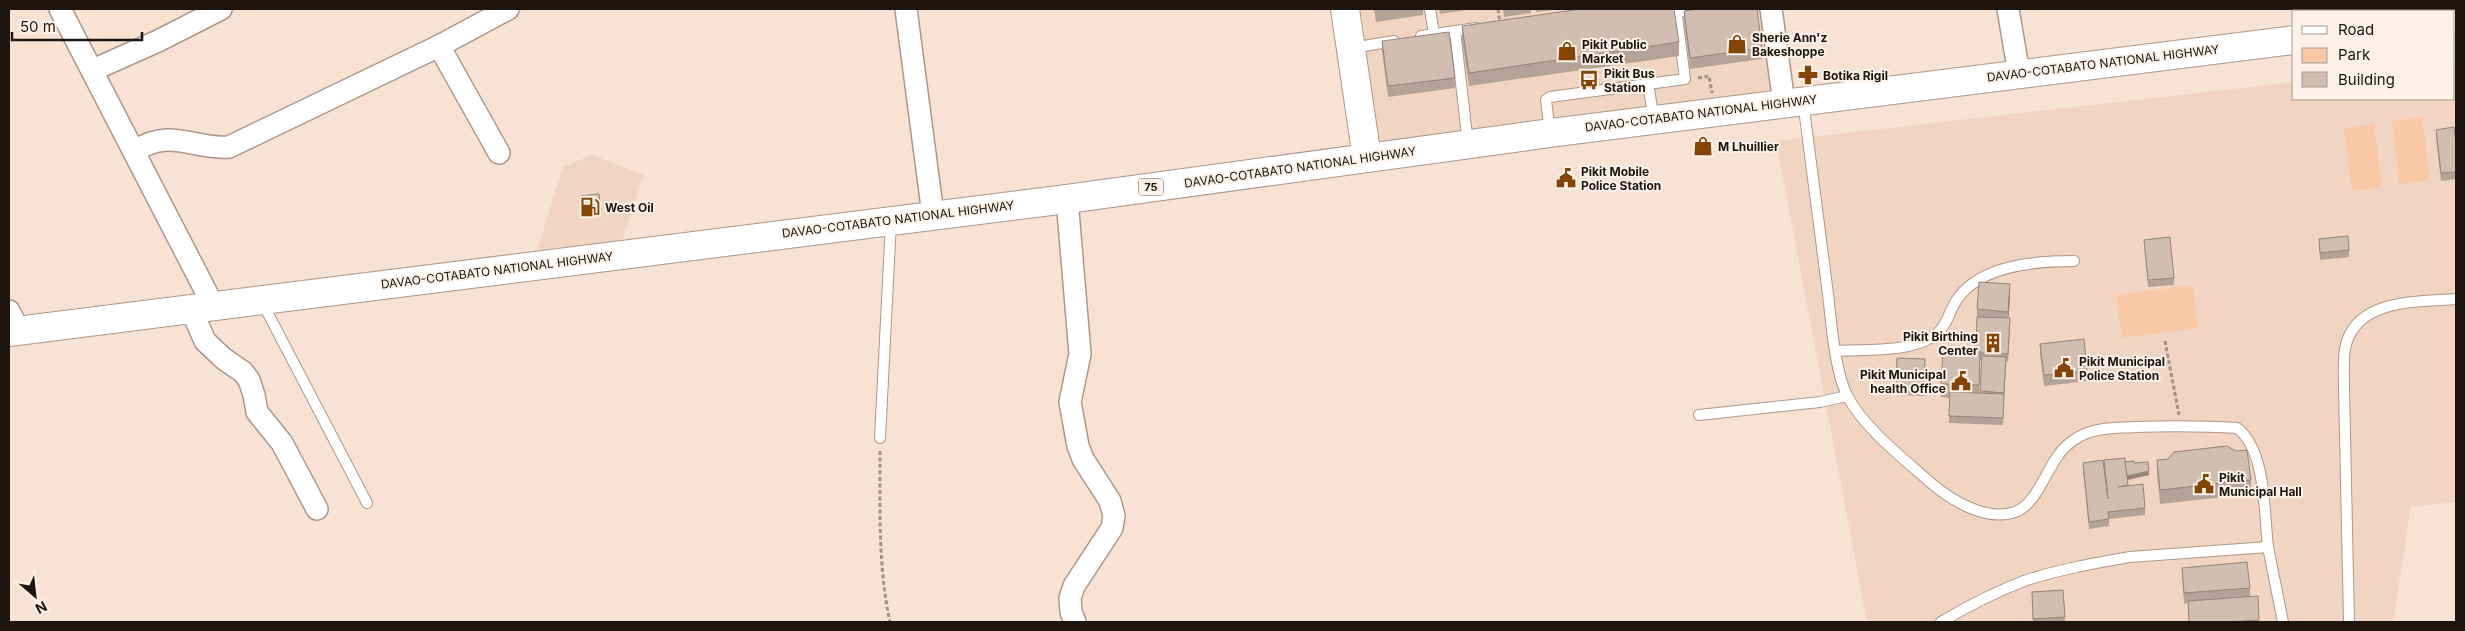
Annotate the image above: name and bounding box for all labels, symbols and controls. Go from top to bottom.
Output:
scale bar [12,10,142,42]
legend [2292,10,2455,100]
text: 50 m [20,17,56,36]
text: Road [2338,20,2374,39]
place label: Sherie Ann'z Bakeshoppe [1752,30,1827,59]
shop icon: Sherie Ann'z Bakeshoppe [1726,33,1748,55]
place label: Pikit Public Market [1582,37,1647,66]
shop icon: Pikit Public Market [1556,40,1578,62]
street label: DAVAO-COTABATO NATIONAL HIGHWAY [1986,41,2220,85]
text: Park [2338,45,2371,64]
pharmacy icon: Botika Rigil [1797,64,1819,86]
place label: Pikit Bus Station [1604,66,1655,95]
place label: Botika Rigil [1823,68,1888,83]
bus stop icon: Pikit Bus Station [1578,69,1600,91]
text: Building [2338,70,2395,89]
street label: DAVAO-COTABATO NATIONAL HIGHWAY [1584,91,1818,135]
shop icon: M Lhuillier [1692,135,1714,157]
place label: M Lhuillier [1718,139,1779,154]
street label: DAVAO-COTABATO NATIONAL HIGHWAY [1183,143,1417,191]
place label: Pikit Mobile Police Station [1581,164,1661,193]
public building icon: Pikit Mobile Police Station [1555,167,1577,189]
road number: 75 [1138,178,1164,196]
fuel station icon: West Oil [579,196,601,218]
street label: DAVAO-COTABATO NATIONAL HIGHWAY [781,197,1015,241]
place label: West Oil [605,200,654,215]
street label: DAVAO-COTABATO NATIONAL HIGHWAY [380,248,614,292]
place label: Pikit Birthing Center [1903,329,1978,358]
building icon: Pikit Birthing Center [1982,332,2004,354]
place label: Pikit Municipal Police Station [2079,354,2165,383]
public building icon: Pikit Municipal Police Station [2053,357,2075,379]
place label: Pikit Municipal health Office [1860,367,1946,396]
public building icon: Pikit Municipal health Office [1950,370,1972,392]
place label: Pikit Municipal Hall [2219,470,2302,499]
public building icon: Pikit Municipal Hall [2193,473,2215,495]
north arrow [10,571,60,621]
text: N [33,598,50,618]

